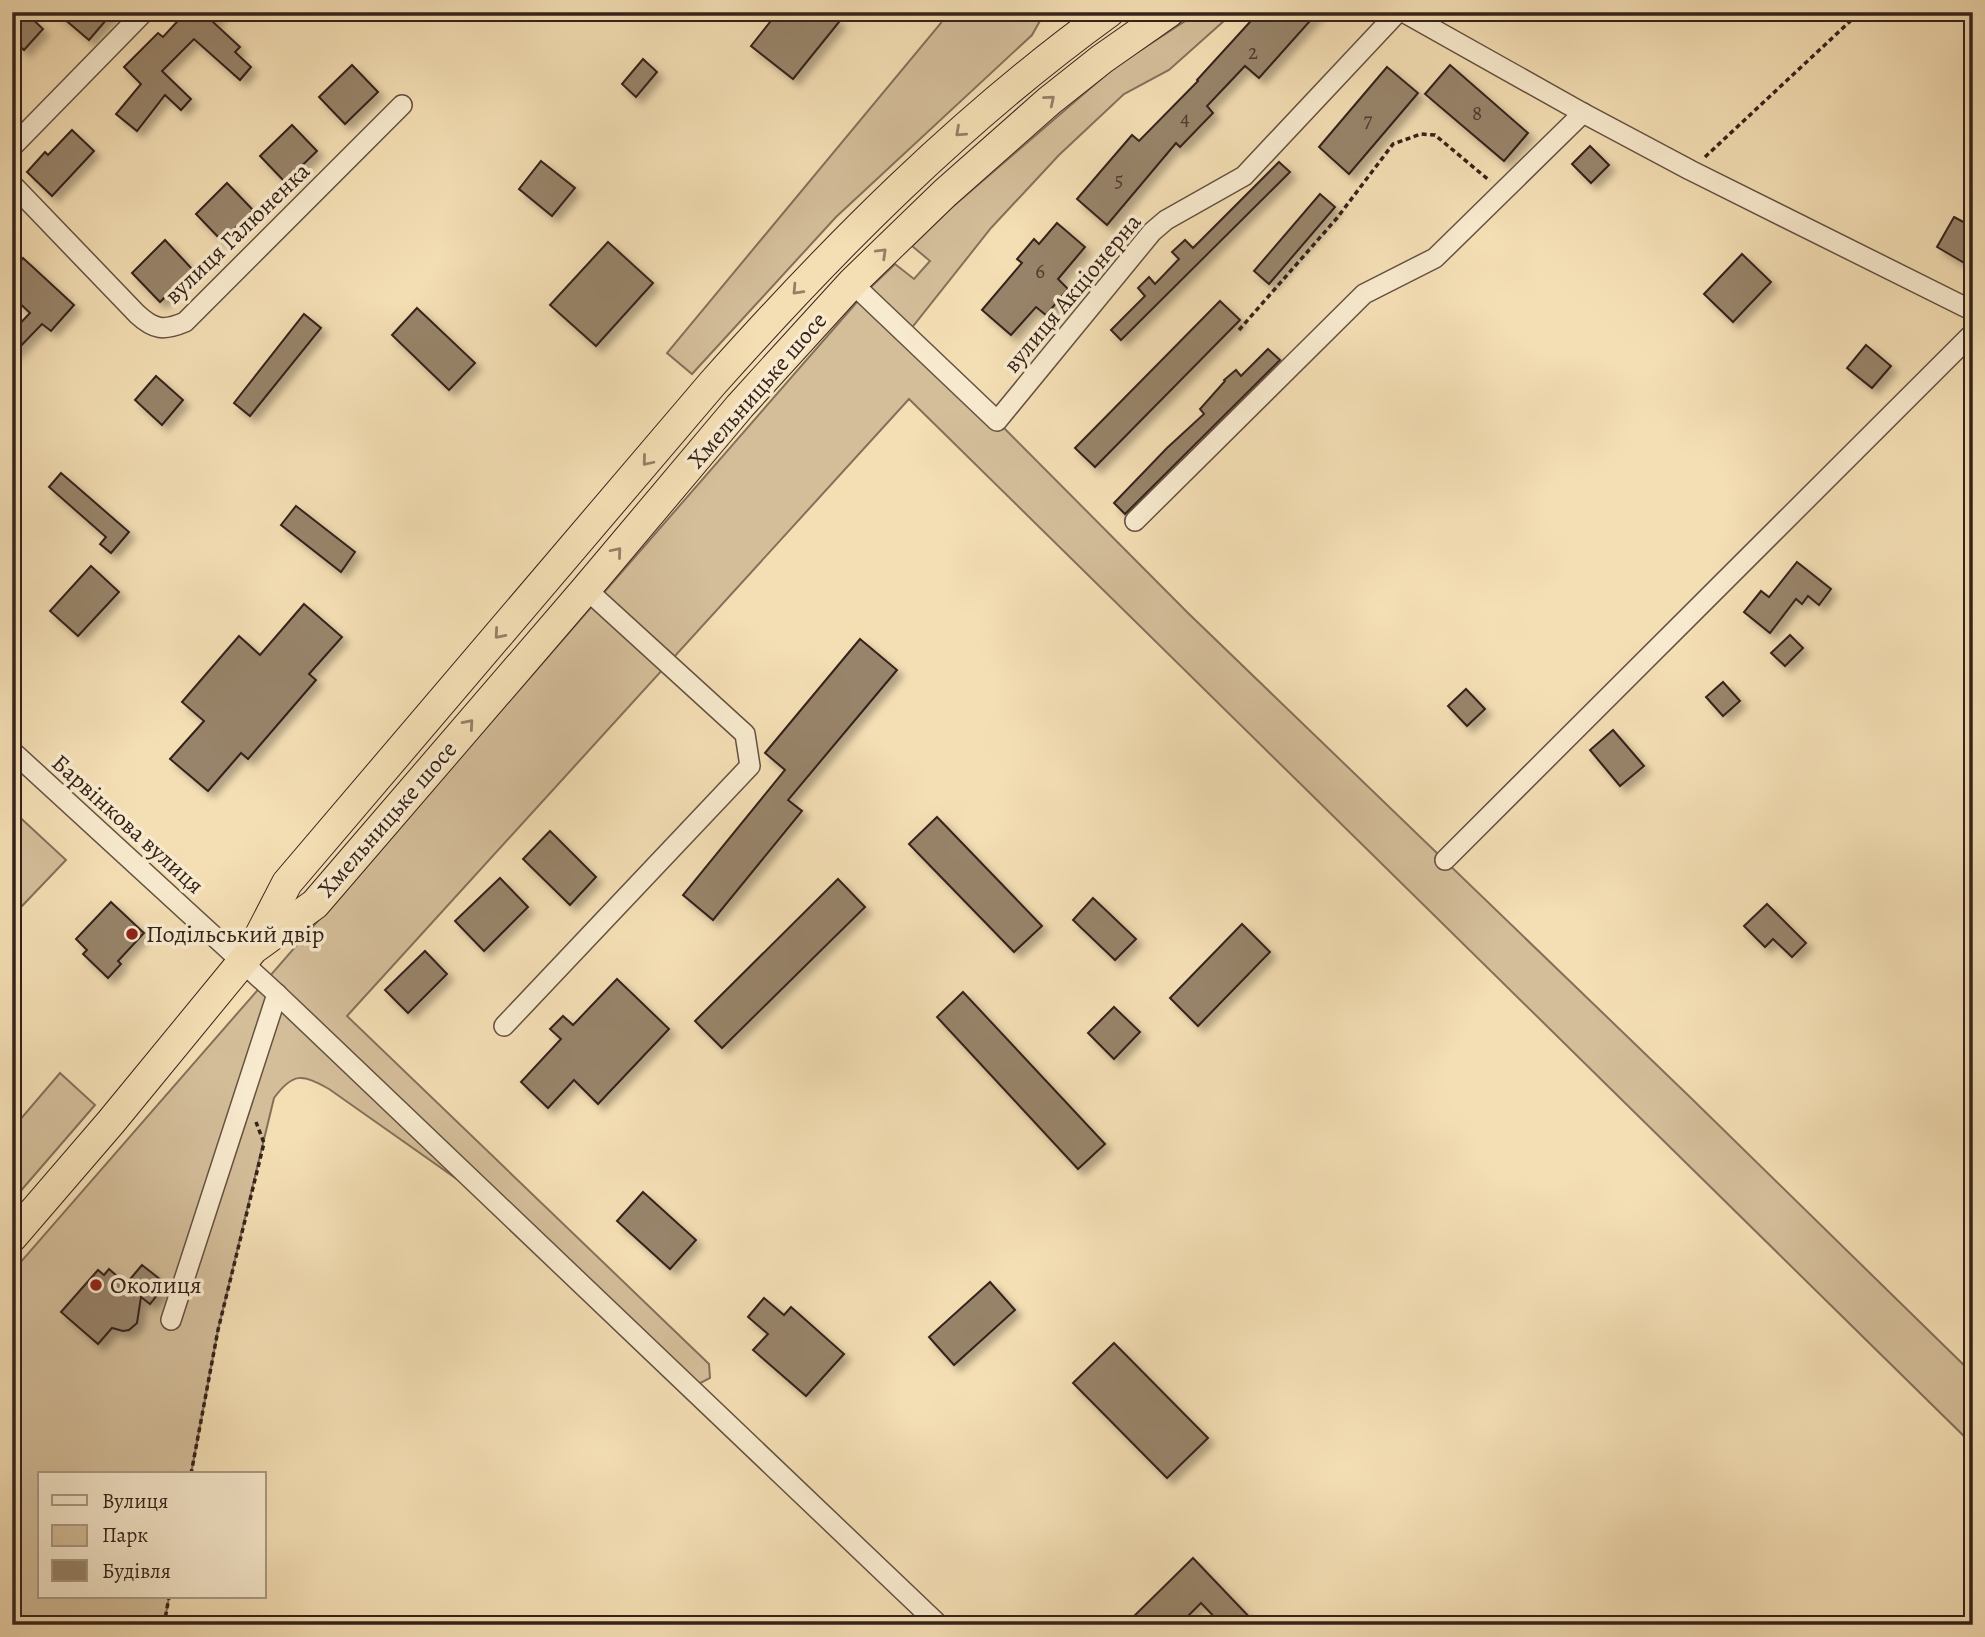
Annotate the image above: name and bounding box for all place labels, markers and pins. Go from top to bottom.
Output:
place label: Подільський двір [146,918,324,950]
marker: Подільський двір [124,926,140,942]
place label: Околиця [110,1269,202,1301]
marker: Околиця [88,1277,104,1293]

